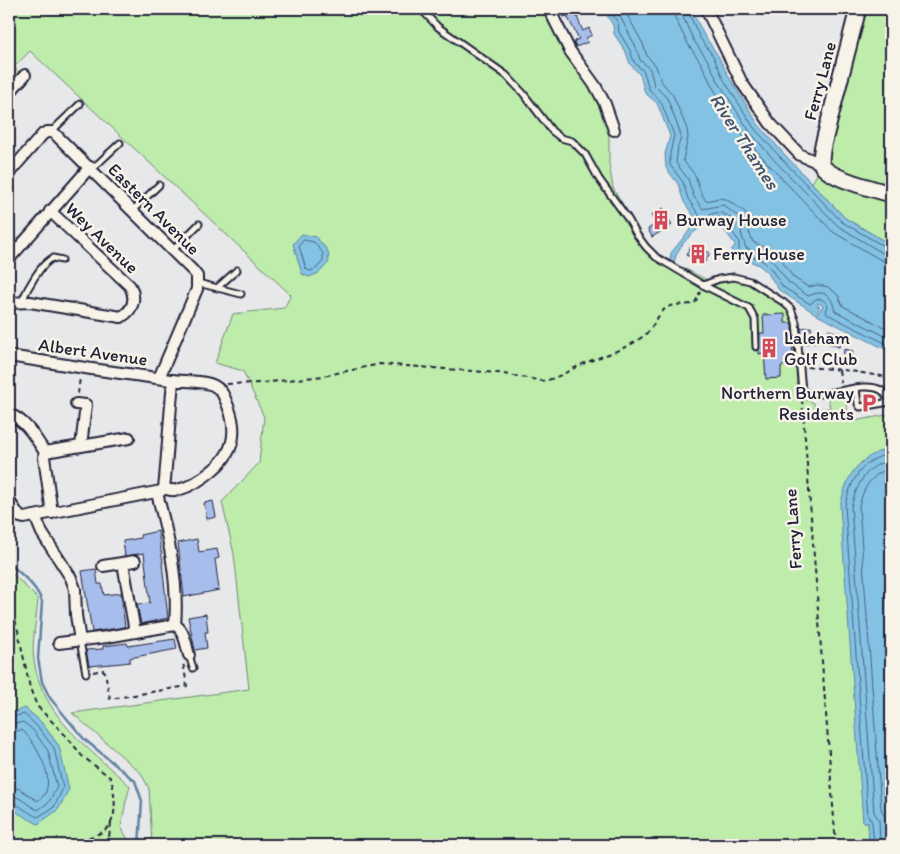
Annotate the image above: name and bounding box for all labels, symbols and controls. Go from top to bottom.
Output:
street label: Ferry Lane [799,39,841,123]
water label: River Thames [705,89,785,195]
street label: Eastern Avenue [103,158,205,260]
street label: Wey Avenue [61,198,143,278]
building icon: Burway House [650,209,672,231]
place label: Burway House [676,209,787,231]
building icon: Ferry House [687,243,709,265]
place label: Ferry House [713,243,805,265]
place label: Laleham Golf Club [784,327,857,370]
street label: Albert Avenue [37,333,149,371]
building icon: Laleham Golf Club [758,337,780,359]
place label: Northern Burway Residents [721,382,855,425]
parking icon: Northern Burway Residents [858,392,880,414]
street label: Ferry Lane [779,488,807,570]

